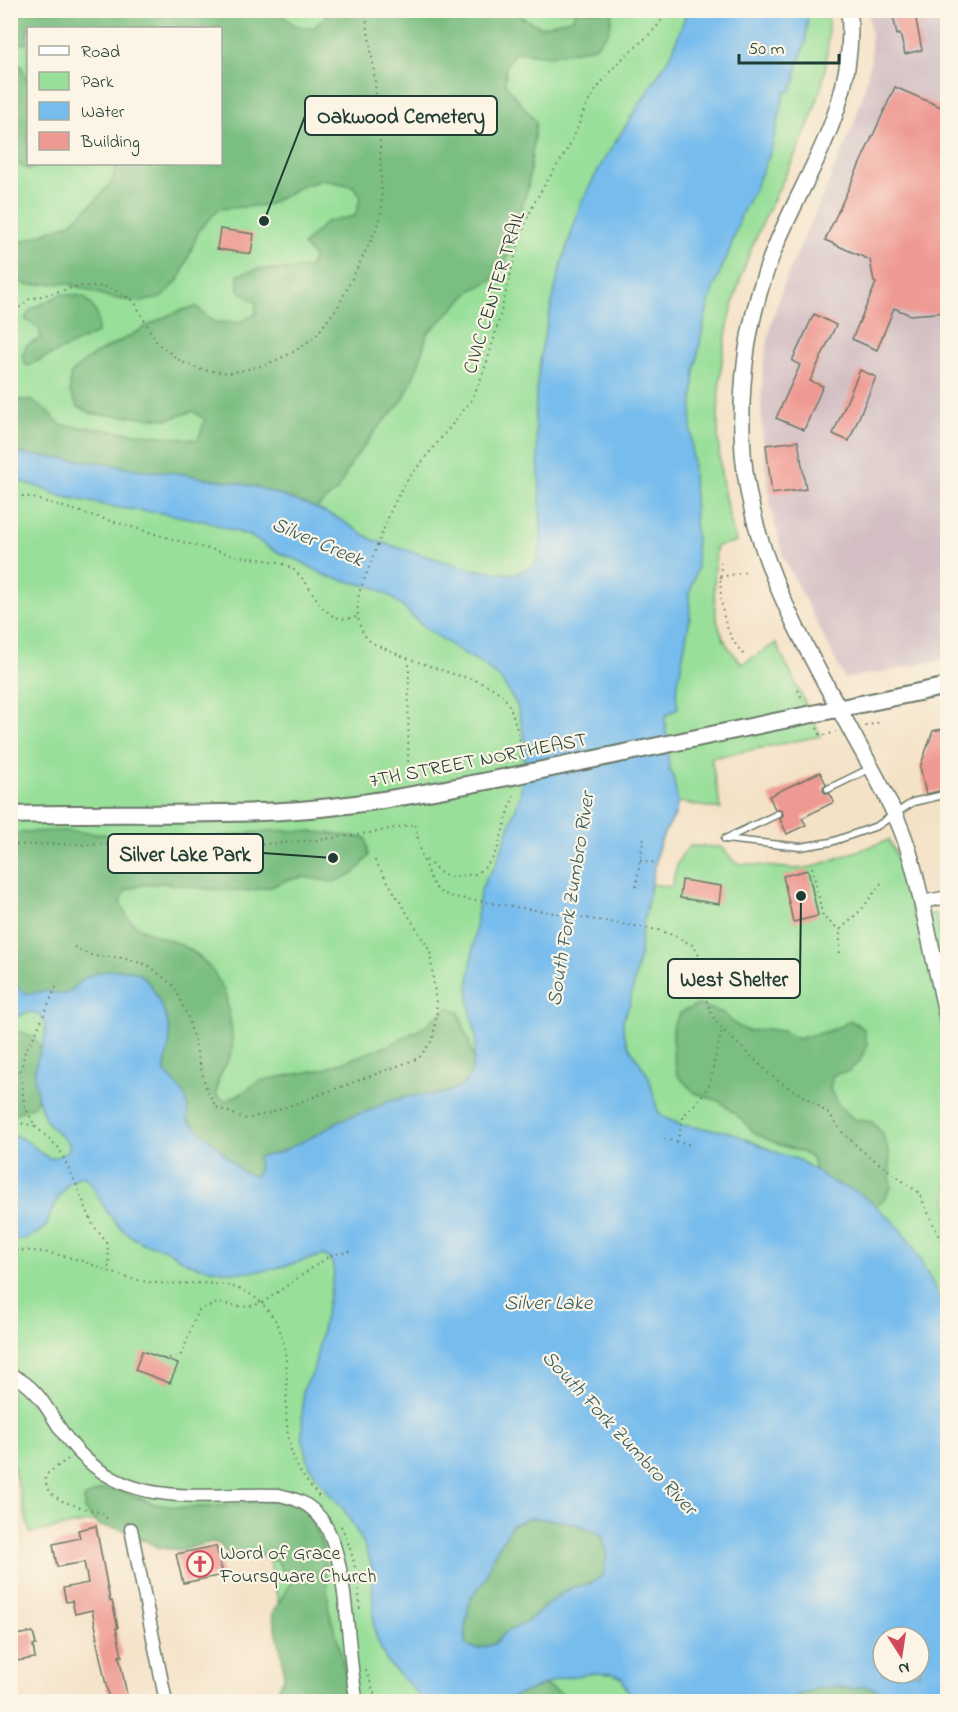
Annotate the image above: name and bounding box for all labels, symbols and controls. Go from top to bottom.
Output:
legend [27,27,222,165]
scale bar [739,27,840,65]
text: 50 m [748,37,785,63]
text: Road [81,40,120,66]
text: Park [81,70,114,96]
callout: Oakwood Cemetery [305,96,497,135]
text: Water [81,100,125,126]
text: Oakwood Cemetery [317,103,485,135]
text: Building [80,130,140,157]
street label: CIVIC CENTER TRAIL [457,207,534,378]
water label: Silver Creek [267,510,368,576]
street label: 7TH STREET NORTHEAST [367,726,590,797]
water label: South Fork Zumbro River [540,788,604,1008]
callout: Silver Lake Park [108,834,263,873]
text: Silver Lake Park [119,841,252,871]
callout: West Shelter [668,959,800,998]
text: West Shelter [680,966,789,996]
water label: Silver Lake [504,1289,594,1319]
water label: South Fork Zumbro River [534,1344,705,1524]
place label: Word of Grace Foursquare Church [219,1540,376,1592]
church icon: Word of Grace Foursquare Church [185,1549,215,1579]
north arrow [871,1625,931,1685]
text: N [896,1655,911,1681]

